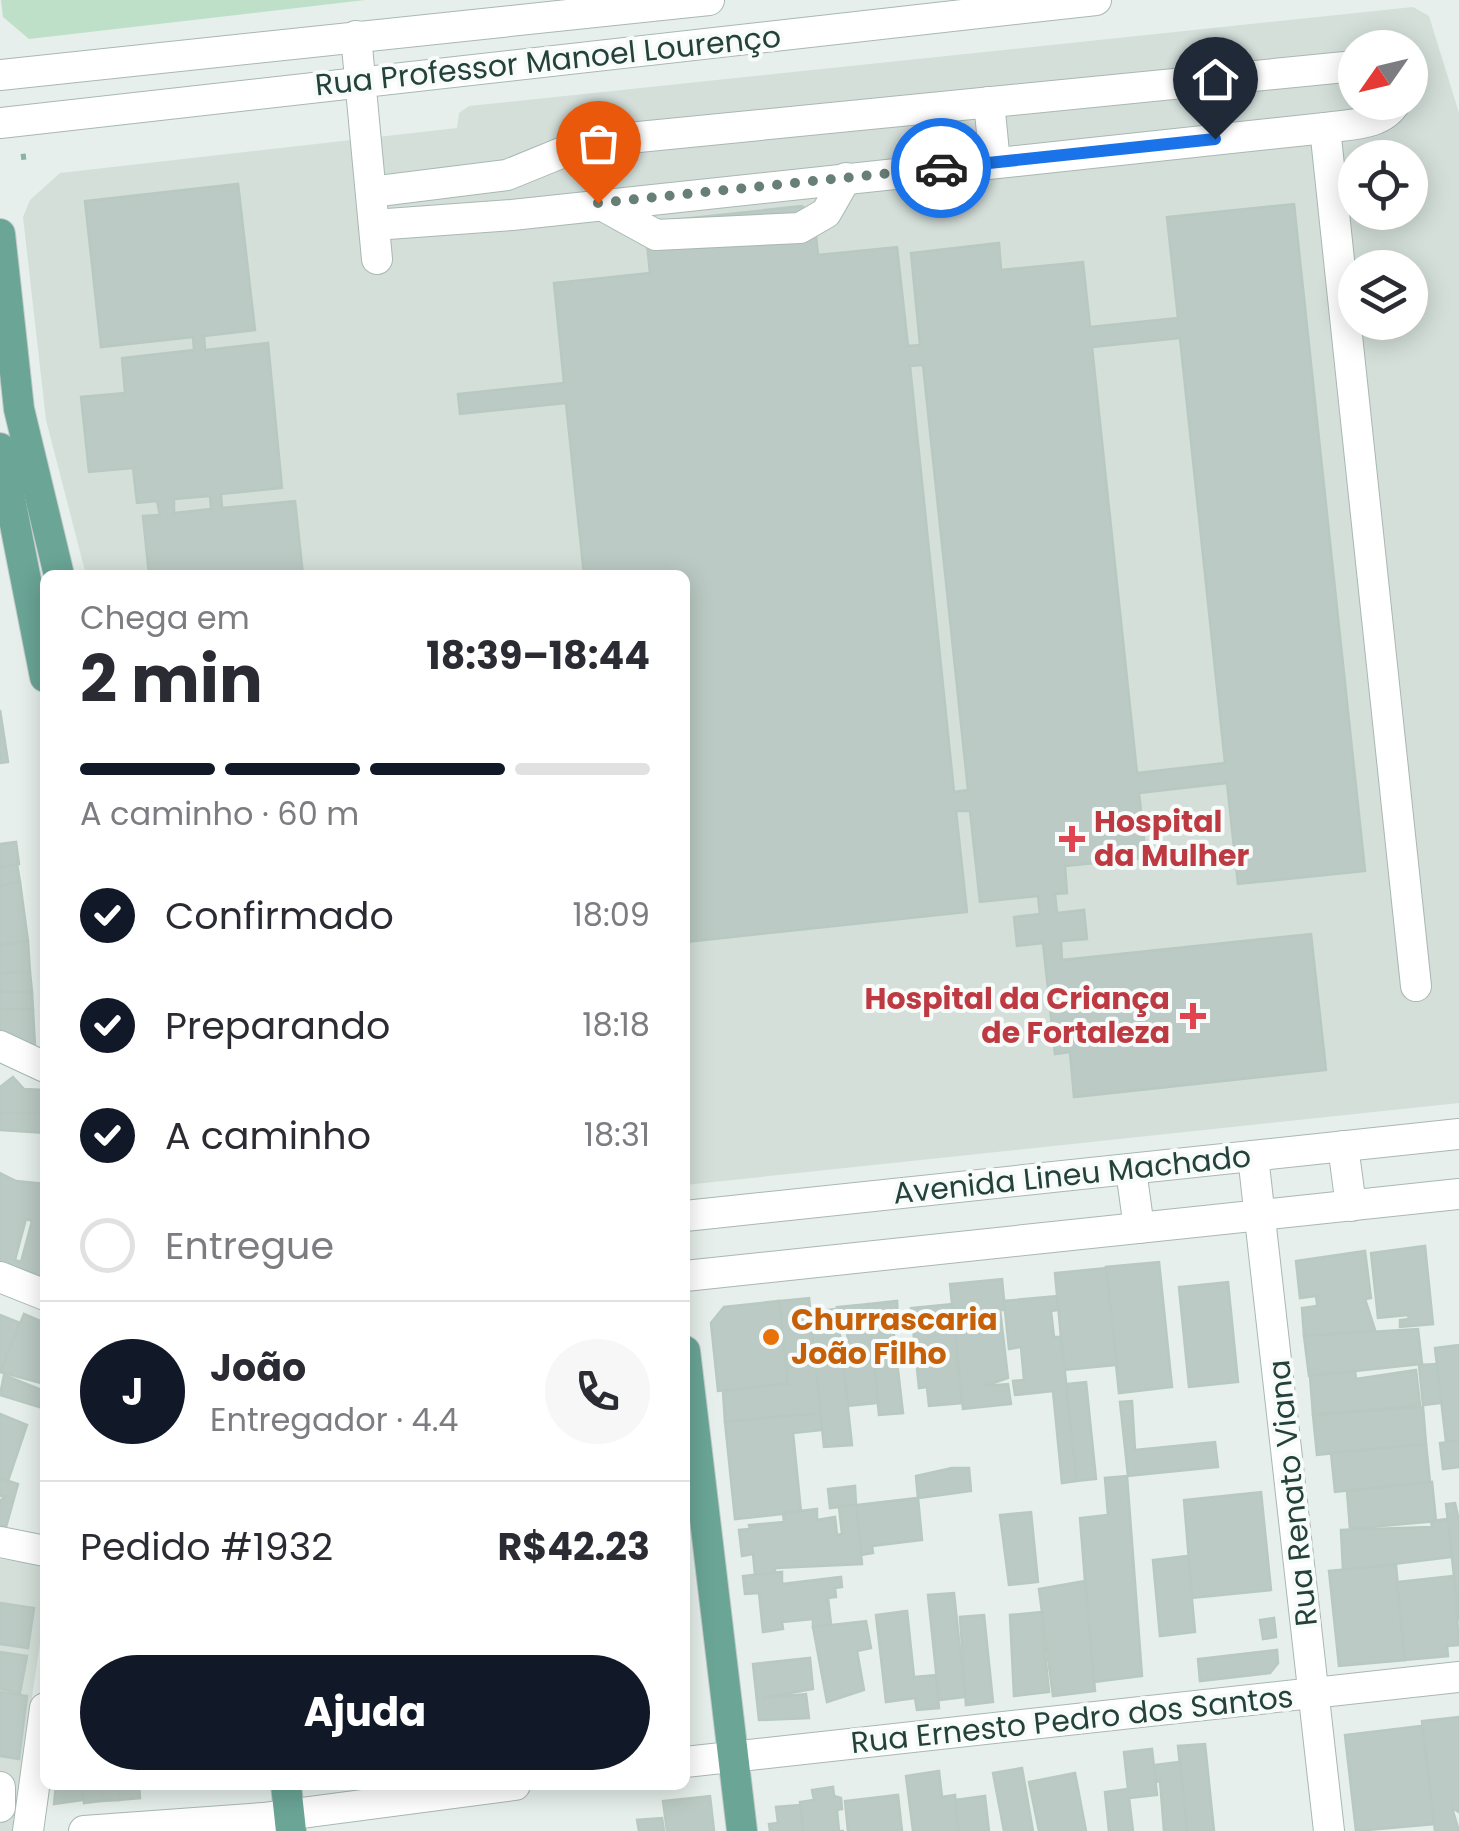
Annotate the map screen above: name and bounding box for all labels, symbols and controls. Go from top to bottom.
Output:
street label: Rua Professor Manoel Lourenço [313,15,783,106]
north arrow [1338,30,1428,120]
map controls [1338,30,1428,340]
pin [1173,37,1258,140]
icon: home [1188,52,1243,107]
pin [556,101,641,204]
icon: bag [571,116,626,171]
courier [891,118,991,218]
button: locate [1338,140,1428,230]
icon: car [914,141,969,196]
button: layers [1338,250,1428,340]
text: Chega em [80,595,250,640]
text: 18:39–18:44 [426,629,650,682]
text: 2 min [80,634,263,725]
text: A caminho · 60 m [80,791,359,836]
place label: Hospital da Mulher [1094,800,1249,877]
marker: Hospital da Mulher [1059,826,1085,852]
icon: check [80,888,135,943]
text: Confirmado [165,889,394,942]
text: 18:09 [572,892,650,937]
place label: Hospital da Criança de Fortaleza [864,977,1170,1054]
icon: check [80,998,135,1053]
text: Preparando [165,999,390,1052]
text: 18:18 [582,1002,650,1047]
marker: Hospital da Criança de Fortaleza [1180,1003,1206,1029]
icon: check [80,1108,135,1163]
text: A caminho [165,1109,371,1162]
text: 18:31 [584,1112,650,1157]
street label: Avenida Lineu Machado [891,1134,1253,1215]
text: Entregue [165,1219,334,1272]
place label: Churrascaria João Filho [791,1298,998,1375]
marker: Churrascaria João Filho [760,1326,782,1348]
button: phone [545,1339,650,1444]
text: João [210,1341,306,1394]
street label: Rua Renato Viana [1257,1358,1328,1628]
text: J [122,1365,143,1418]
text: Entregador · 4.4 [210,1397,458,1442]
text: Pedido #1932 [80,1520,333,1573]
text: R$42.23 [497,1520,650,1573]
button: Ajuda [80,1655,650,1770]
street label: Rua Ernesto Pedro dos Santos [849,1675,1295,1764]

